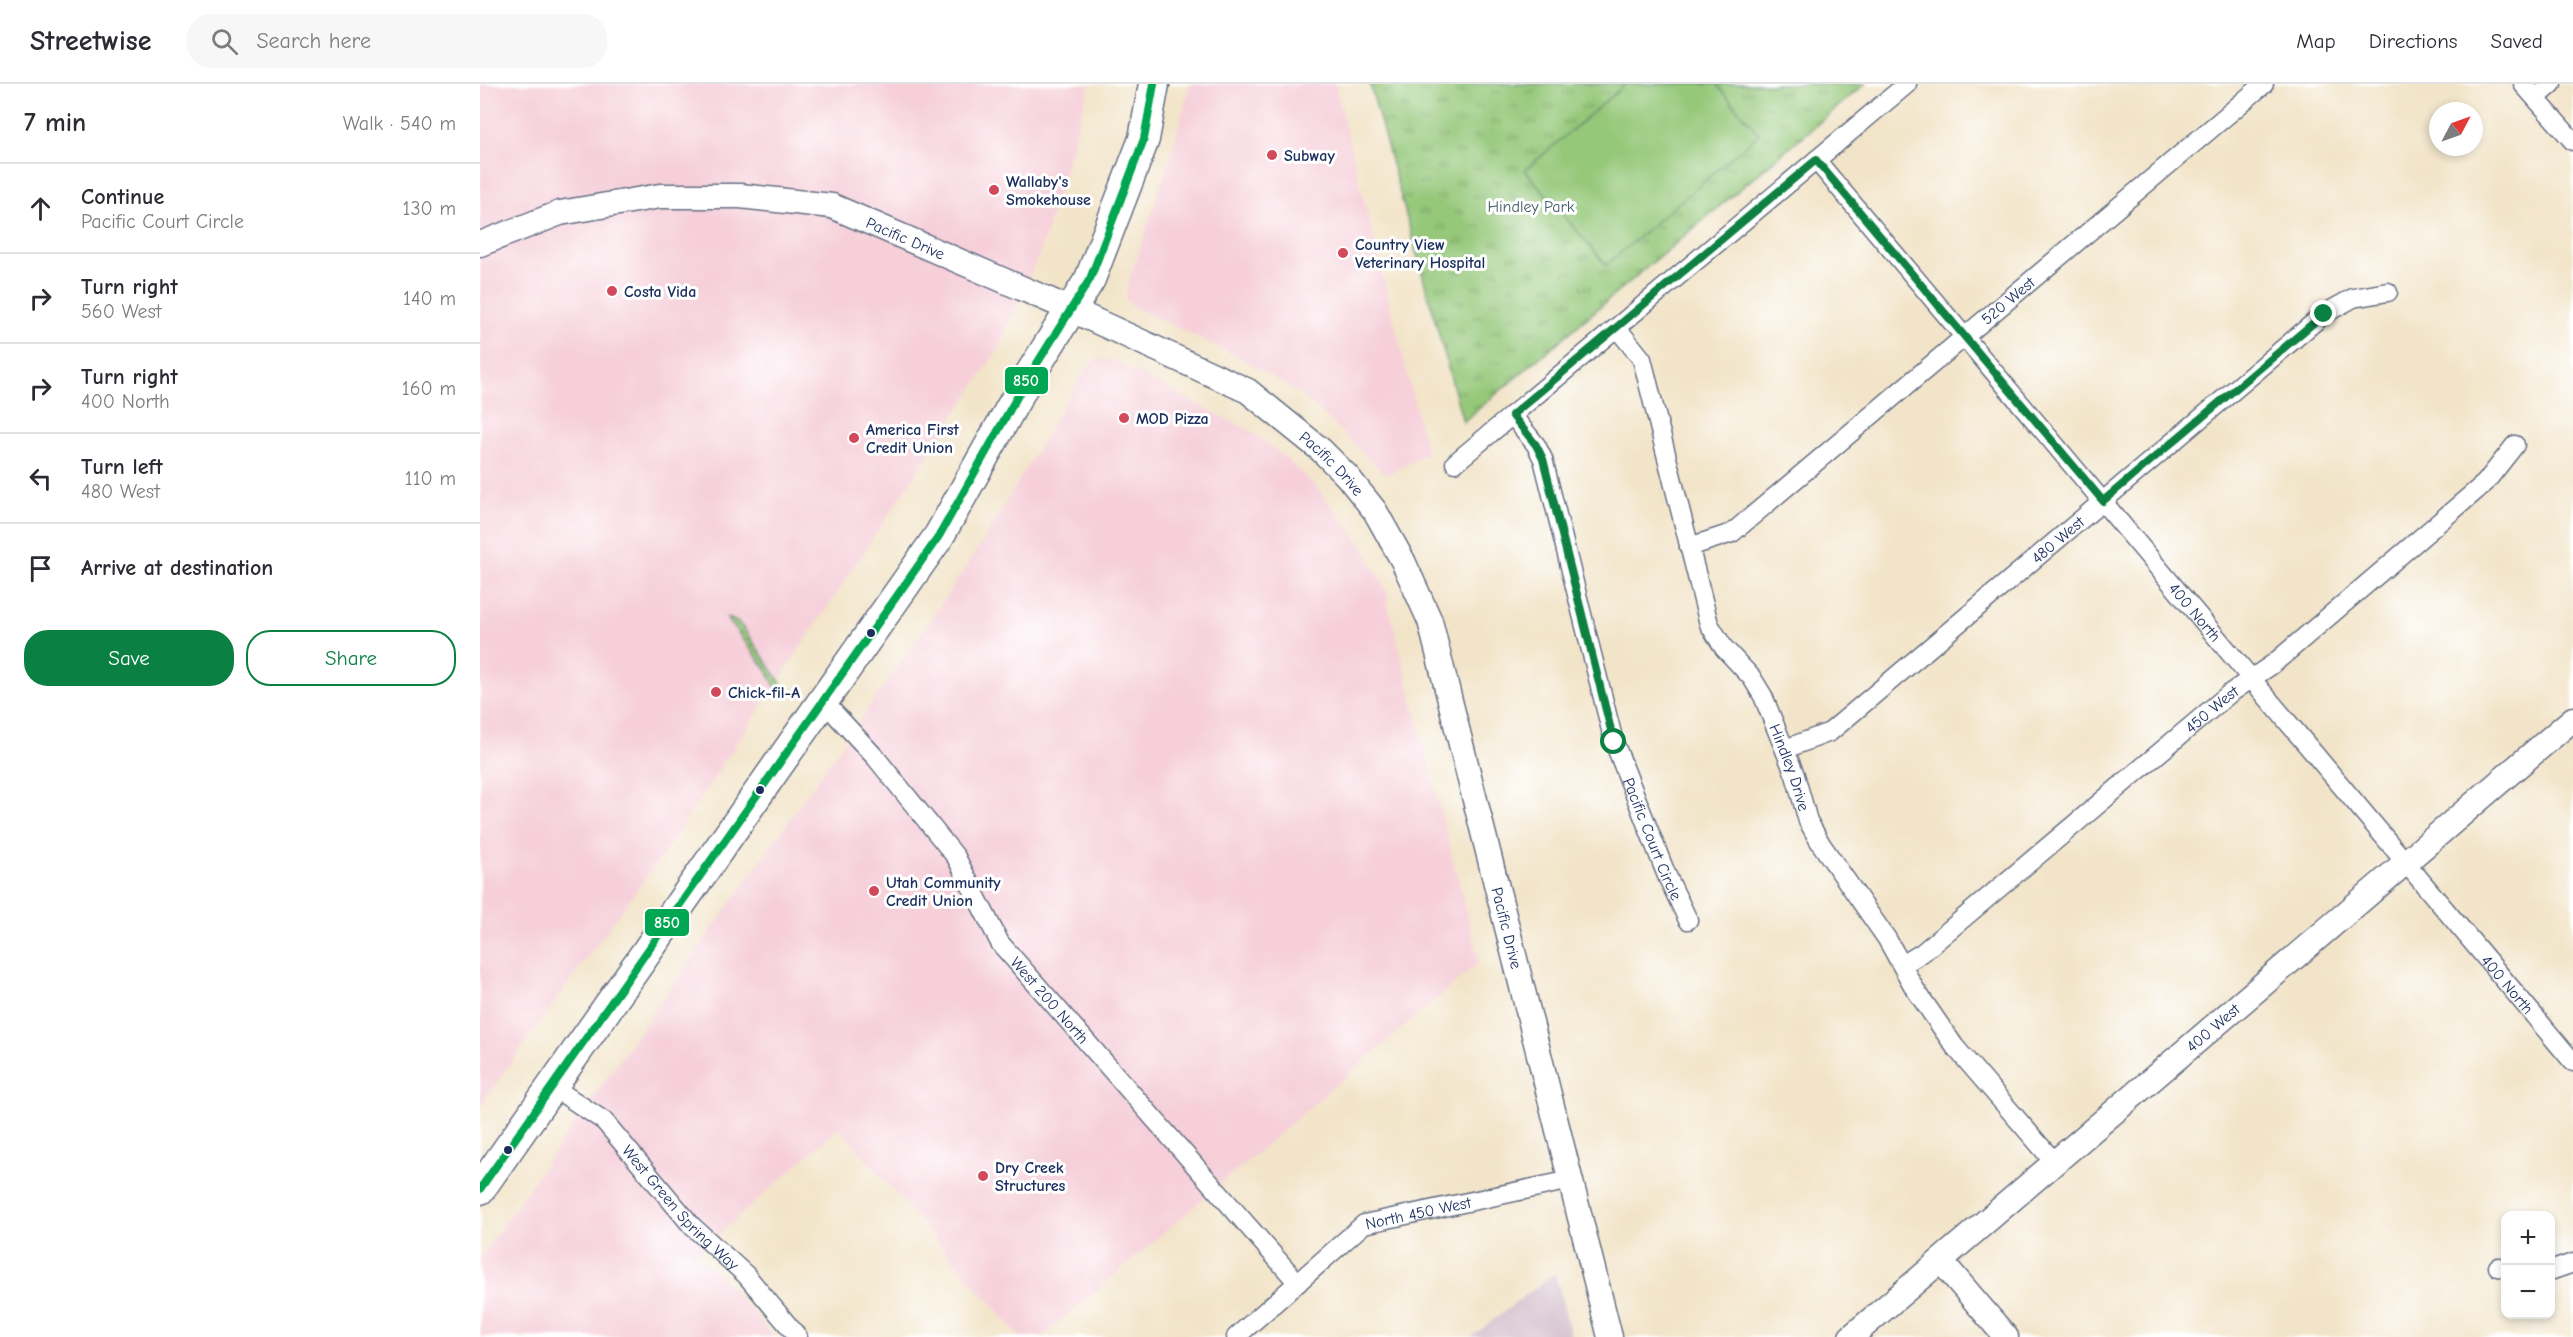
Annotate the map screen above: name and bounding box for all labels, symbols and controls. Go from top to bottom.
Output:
search box [187,14,607,68]
text: Streetwise [30,25,151,57]
icon: search [208,25,241,58]
text: Search here [256,28,371,54]
text: Map [2296,29,2336,53]
text: Directions [2369,29,2458,53]
text: Saved [2491,29,2543,53]
north arrow [2429,102,2483,156]
text: 7 min [24,108,86,138]
text: Walk · 540 m [343,112,456,135]
place label: Subway [1284,147,1335,165]
marker: Subway [1265,148,1279,162]
place label: Wallaby's Smokehouse [1006,173,1091,209]
marker: Wallaby's Smokehouse [987,183,1001,197]
text: Continue [81,184,164,210]
icon: ahead [24,192,57,225]
text: 130 m [403,197,456,220]
park label: Hindley Park [1487,198,1575,216]
text: Pacific Court Circle [81,210,244,233]
street label: Pacific Drive [863,214,947,264]
place label: Country View Veterinary Hospital [1355,236,1485,272]
marker: Country View Veterinary Hospital [1336,246,1350,260]
street label: 520 West [1978,273,2039,329]
text: Turn right [81,274,178,300]
icon: right [24,282,57,315]
place label: Costa Vida [624,283,696,301]
marker: Costa Vida [605,284,619,298]
text: 140 m [403,287,456,310]
text: 560 West [81,300,162,323]
route end [2310,300,2336,326]
text: Turn right [81,364,178,390]
line badge: 850 [1004,366,1049,395]
icon: right [24,372,57,405]
text: 850 [1013,372,1039,390]
text: 160 m [402,377,456,400]
text: 400 North [81,390,170,413]
place label: MOD Pizza [1136,410,1209,428]
marker: MOD Pizza [1117,411,1131,425]
place label: America First Credit Union [866,421,960,457]
street label: Pacific Drive [1295,428,1367,499]
marker: America First Credit Union [847,431,861,445]
text: Turn left [81,454,163,480]
icon: left [24,462,57,495]
text: 110 m [405,467,456,490]
text: 480 West [81,480,160,503]
street label: 480 West [2028,513,2088,568]
icon: arrive [24,552,57,585]
text: Arrive at destination [81,555,273,581]
street label: 400 North [2165,580,2224,646]
unlabelled marker [865,627,877,639]
button: Save [24,630,234,686]
button: Share [246,630,456,686]
street label: 450 West [2182,682,2242,737]
place label: Chick-fil-A [728,684,800,702]
marker: Chick-fil-A [709,685,723,699]
street label: Hindley Drive [1765,722,1813,813]
route start [1600,728,1626,754]
street label: Pacific Court Circle [1619,775,1685,903]
unlabelled marker [754,784,766,796]
place label: Utah Community Credit Union [886,874,1001,910]
marker: Utah Community Credit Union [867,884,881,898]
street label: Pacific Drive [1487,885,1525,971]
line badge: 850 [644,908,690,937]
text: 850 [654,914,680,932]
street label: 400 North [2477,952,2537,1018]
street label: West 200 North [1006,954,1092,1048]
street label: 400 West [2183,1000,2244,1056]
street label: West Green Spring Way [618,1142,743,1275]
unlabelled marker [502,1144,514,1156]
place label: Dry Creek Structures [995,1159,1066,1195]
marker: Dry Creek Structures [976,1169,990,1183]
street label: North 450 West [1364,1193,1473,1233]
map controls [2501,1211,2555,1319]
button: + [2501,1211,2555,1265]
button: − [2501,1265,2555,1319]

